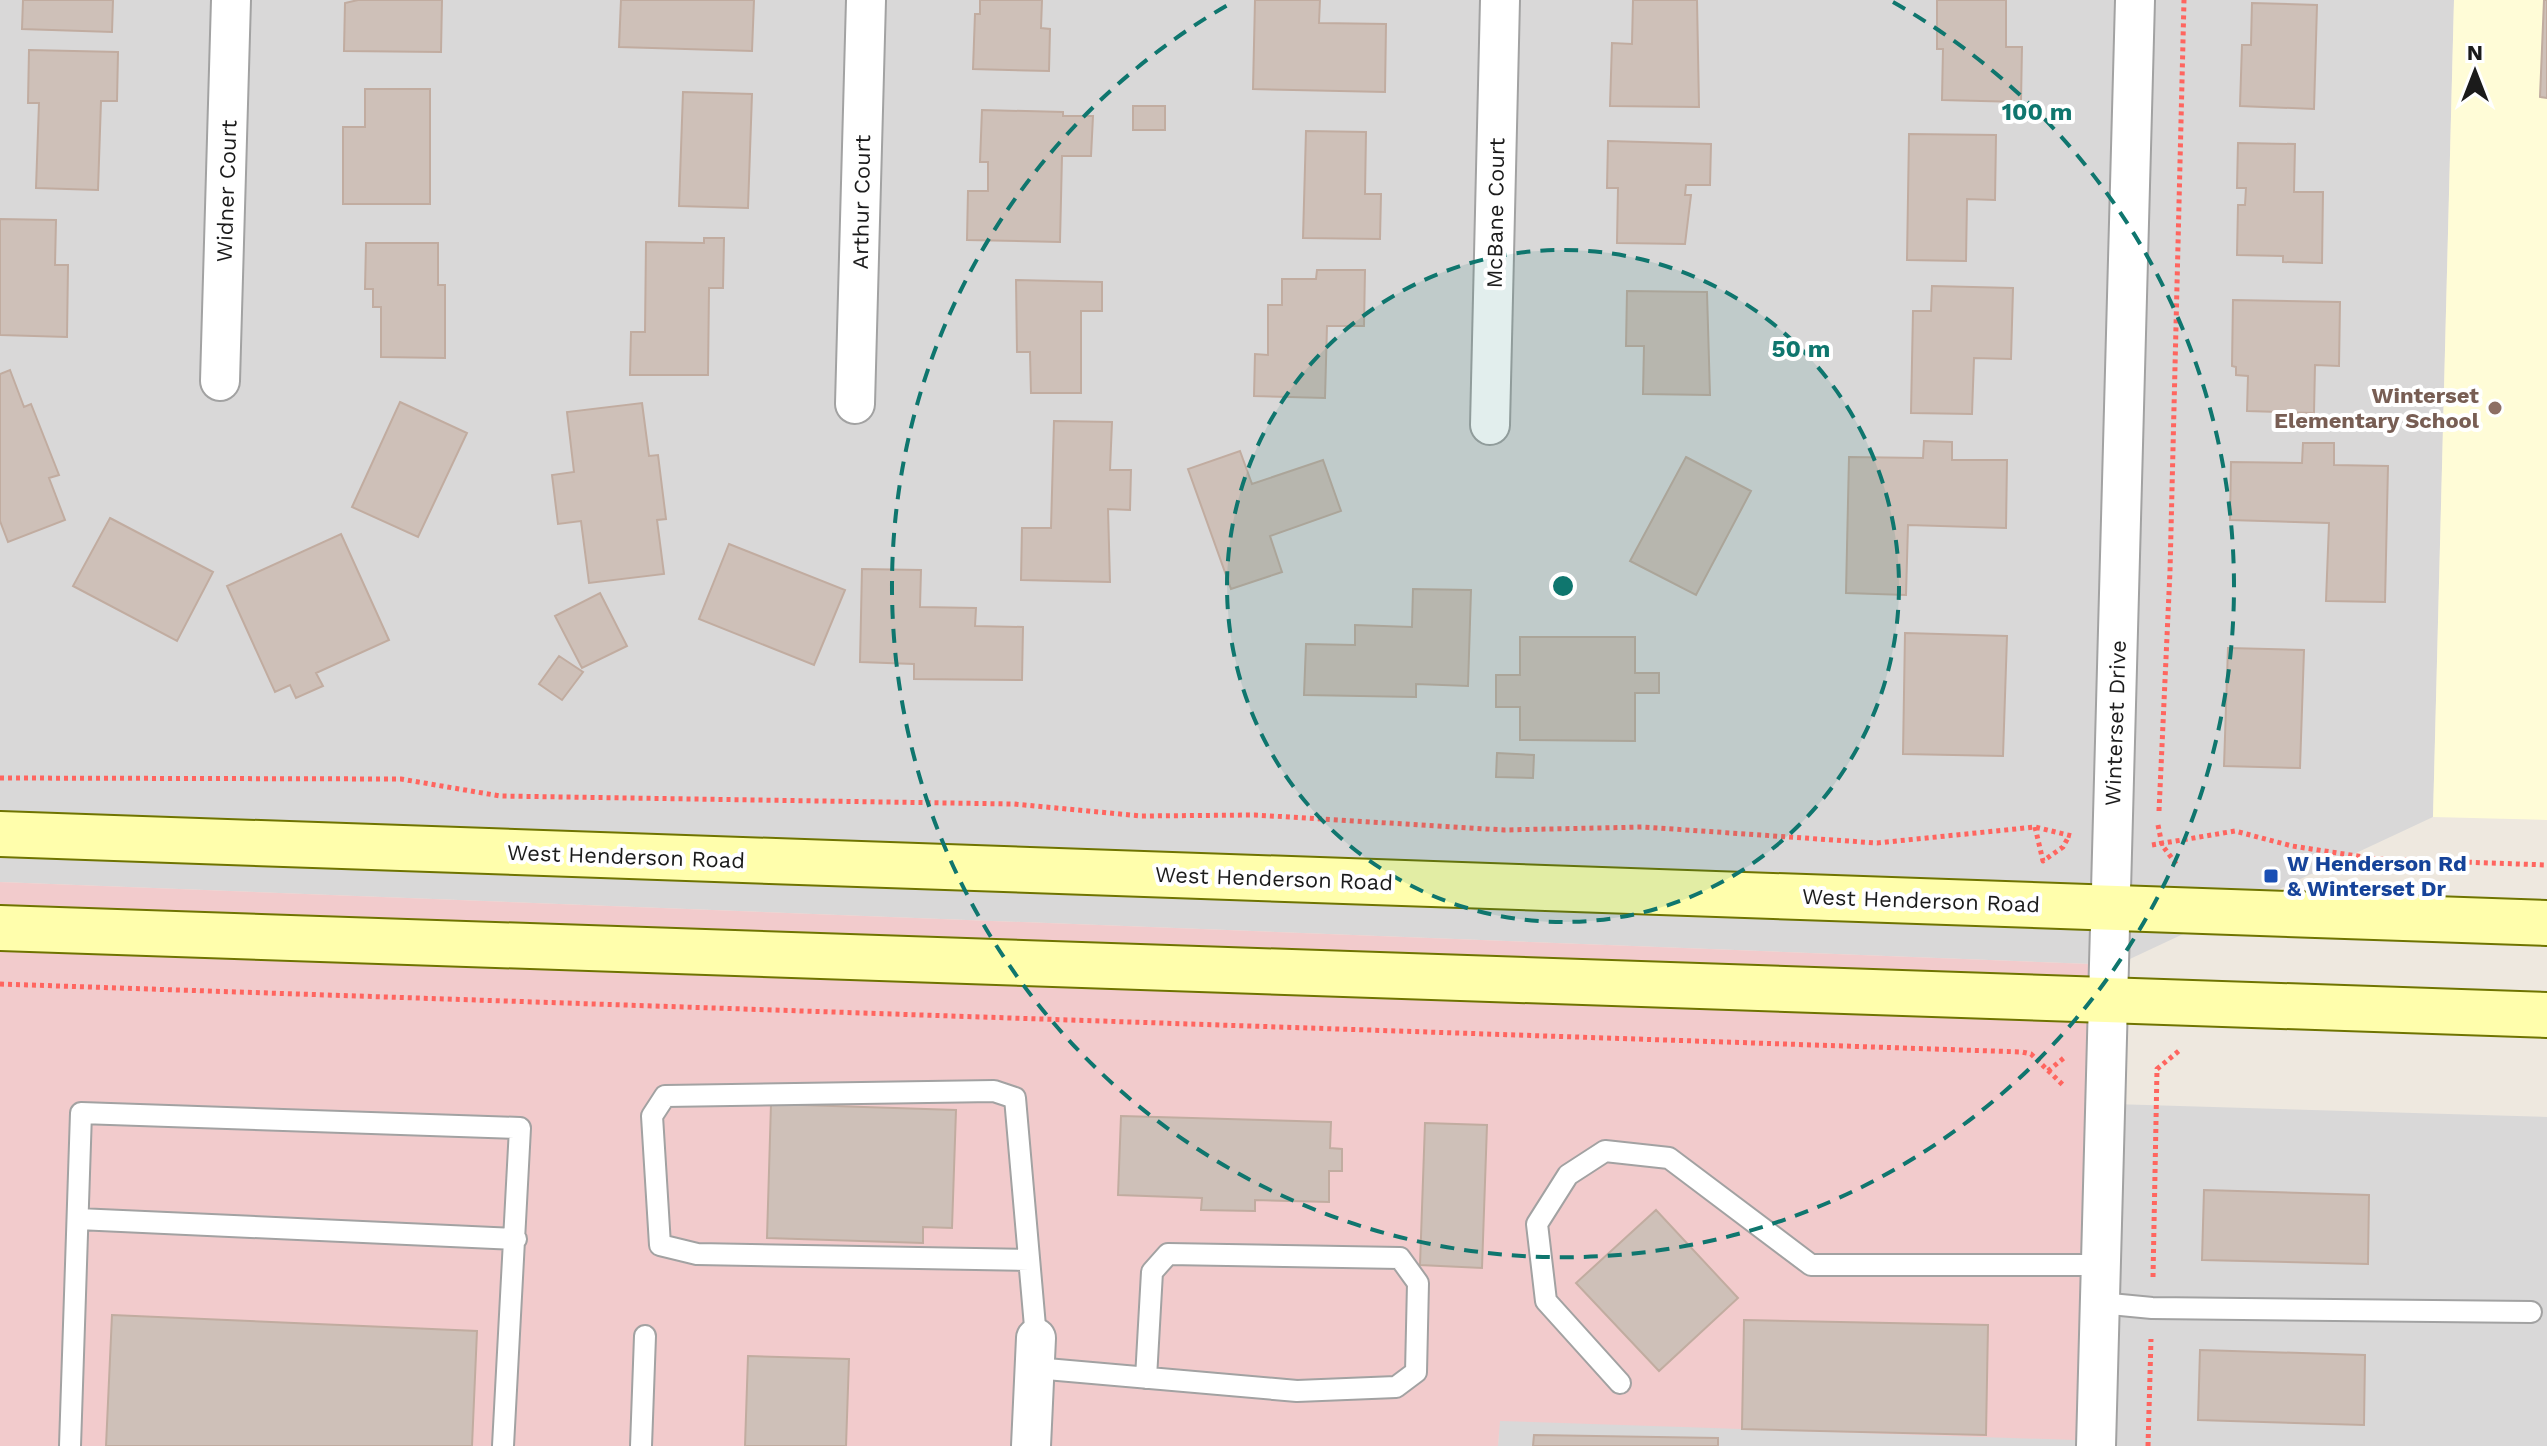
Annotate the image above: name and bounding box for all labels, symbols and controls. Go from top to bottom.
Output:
north arrow [2435,32,2515,112]
text: N [2467,40,2483,65]
text: 100 m [2002,98,2072,126]
street label: Widner Court [212,119,241,263]
street label: Arthur Court [848,134,875,270]
street label: McBane Court [1482,137,1509,289]
text: 50 m [1772,335,1830,363]
place label: Winterset Elementary School [2274,383,2480,433]
marker: Winterset Elementary School [2486,399,2504,417]
centre of rings [1549,572,1577,600]
street label: Winterset Drive [2100,639,2131,807]
street label: West Henderson Road [506,840,746,873]
place label: W Henderson Rd & Winterset Dr [2287,851,2467,901]
street label: West Henderson Road [1154,862,1394,895]
marker: W Henderson Rd & Winterset Dr [2262,867,2280,885]
street label: West Henderson Road [1801,884,2041,917]

